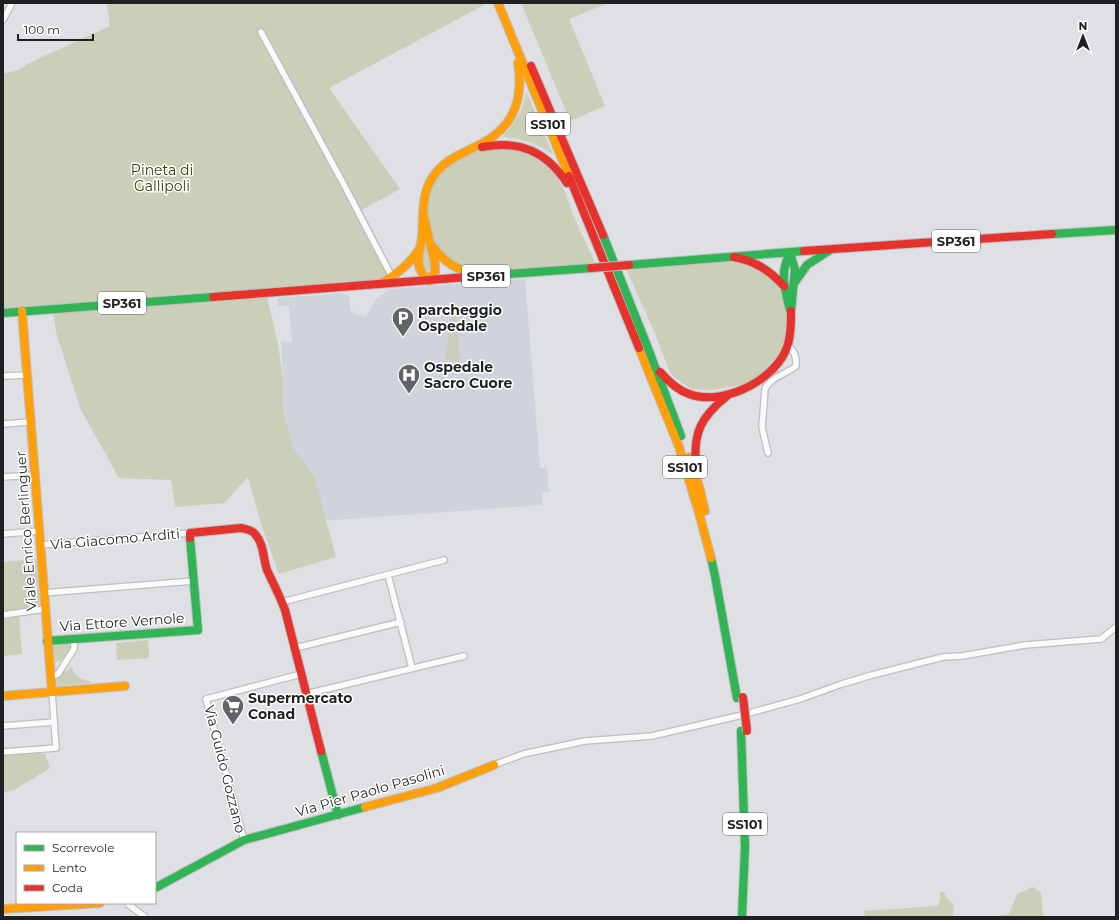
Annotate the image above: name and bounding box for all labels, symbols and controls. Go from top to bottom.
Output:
scale bar [18,16,93,42]
north arrow [1063,16,1103,56]
text: N [1079,19,1087,33]
text: 100 m [24,22,60,37]
road number: SS101 [526,113,570,135]
park label: Pineta di Gallipoli [131,161,193,195]
road number: SP361 [932,230,980,252]
road number: SP361 [462,265,510,287]
road number: SP361 [98,292,146,314]
place label: parcheggio Ospedale [418,301,502,335]
parking icon: parcheggio Ospedale [390,305,416,338]
place label: Ospedale Sacro Cuore [424,358,513,392]
hospital icon: Ospedale Sacro Cuore [396,362,422,395]
street label: Viale Enrico Berlinguer [11,450,41,612]
road number: SS101 [663,456,707,478]
street label: Via Giacomo Arditi [49,524,181,554]
street label: Via Ettore Vernole [59,609,185,635]
place label: Supermercato Conad [248,689,352,723]
supermarket icon: Supermercato Conad [220,693,246,726]
street label: Via Guido Gozzano [200,703,250,835]
street label: Via Pier Paolo Pasolini [293,761,447,821]
road number: SS101 [723,813,767,835]
legend [16,832,156,904]
text: Scorrevole [52,840,114,855]
text: Lento [52,860,87,875]
text: Coda [52,880,83,895]

